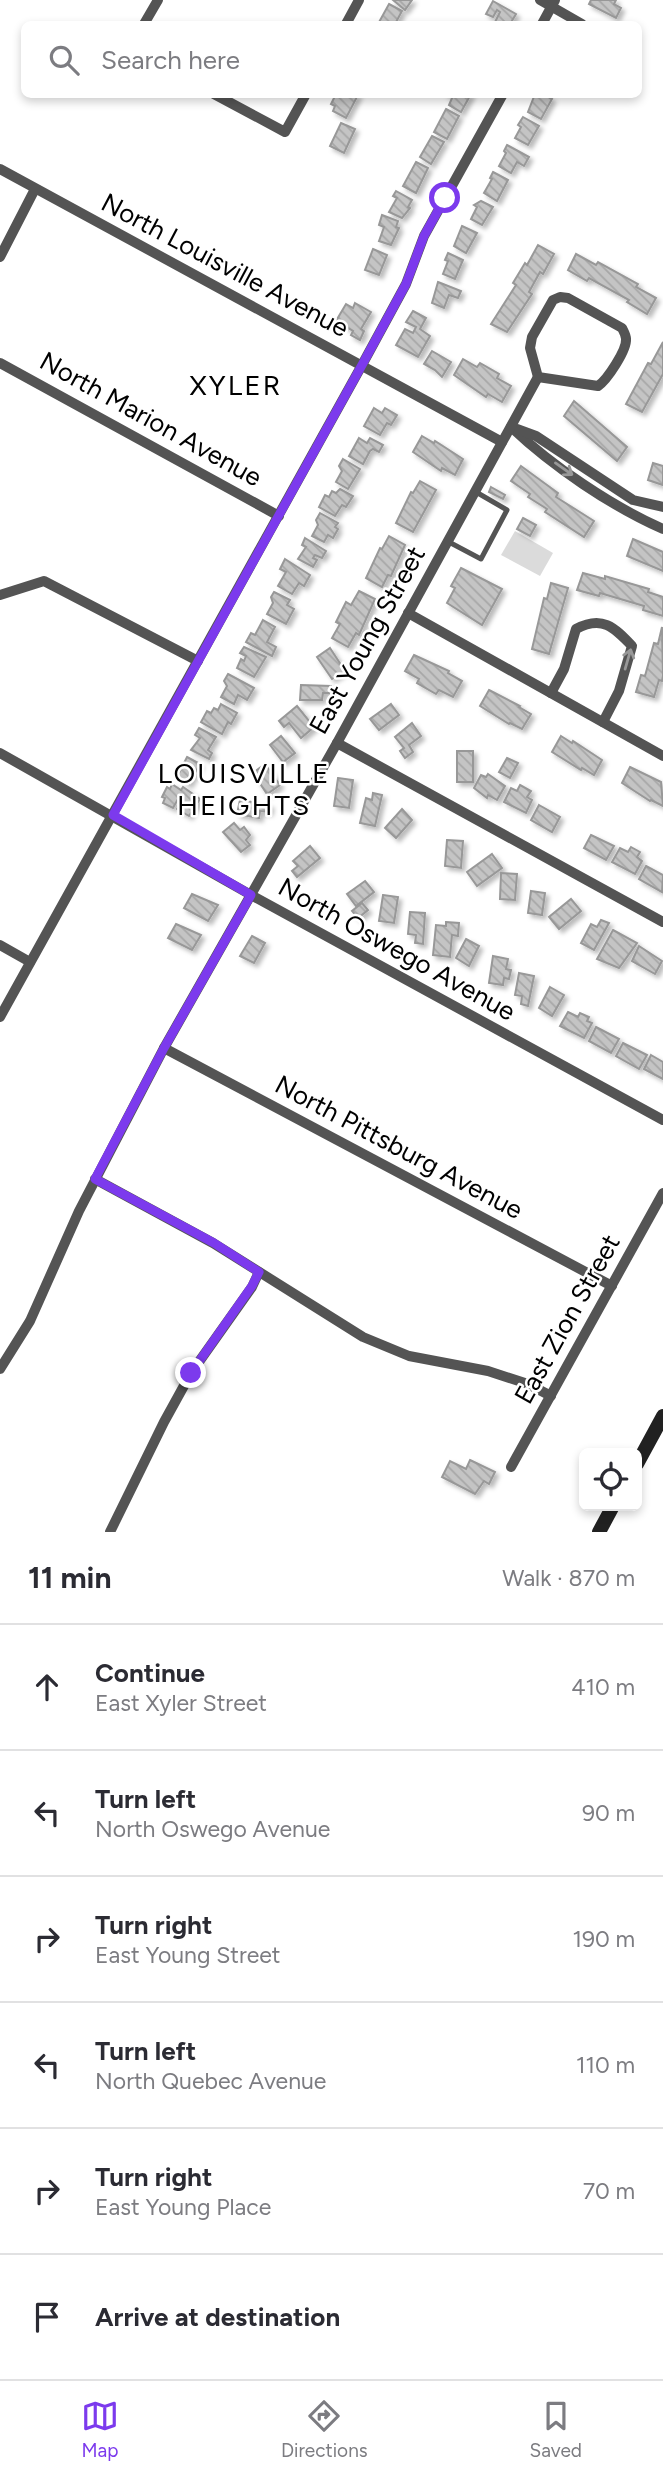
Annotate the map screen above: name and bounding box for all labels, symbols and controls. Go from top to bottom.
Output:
search box [21,21,642,98]
icon: search [45,41,83,79]
text: Search here [101,44,240,76]
route start [429,182,460,213]
street label: North Louisville Avenue [96,186,354,344]
street label: North Marion Avenue [34,345,268,493]
district label: XYLER [190,368,282,402]
one-way arrow [554,462,573,476]
street label: East Young Street [302,540,432,739]
one-way arrow [623,648,636,670]
district label: LOUISVILLE HEIGHTS [157,756,331,822]
street label: North Oswego Avenue [273,871,521,1027]
street label: North Pittsburg Avenue [270,1068,528,1226]
street label: East Zion Street [507,1229,627,1409]
route end [175,1357,206,1388]
map controls [579,1448,642,1511]
button: locate [579,1448,642,1511]
text: 11 min [28,1559,112,1596]
text: Walk · 870 m [502,1564,635,1592]
text: Continue [95,1657,205,1689]
icon: ahead [28,1668,66,1706]
text: 410 m [571,1673,635,1701]
text: East Xyler Street [95,1689,267,1717]
text: Turn left [95,1783,196,1815]
icon: left [28,1794,66,1832]
text: 90 m [582,1799,635,1827]
text: North Oswego Avenue [95,1815,330,1843]
text: Turn right [95,1909,212,1941]
icon: right [28,1920,66,1958]
text: 190 m [572,1925,635,1953]
text: East Young Street [95,1941,281,1969]
text: Turn left [95,2035,196,2067]
icon: left [28,2046,66,2084]
text: 110 m [576,2051,635,2079]
text: North Quebec Avenue [95,2067,326,2095]
text: Turn right [95,2161,212,2193]
icon: right [28,2172,66,2210]
text: 70 m [583,2177,635,2205]
text: East Young Place [95,2193,271,2221]
icon: arrive [28,2298,66,2336]
text: Arrive at destination [95,2301,340,2333]
tab: Map [81,2397,119,2462]
tab: Directions [281,2397,368,2462]
tab: Saved [530,2397,582,2462]

